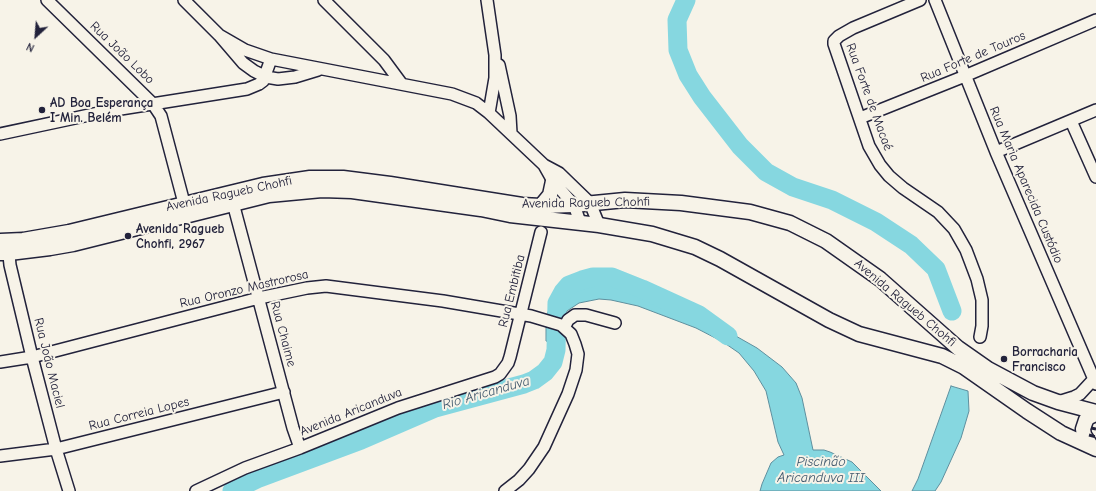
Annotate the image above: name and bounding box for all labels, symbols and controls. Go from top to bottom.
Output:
north arrow [16,16,56,56]
street label: Rua João Lobo [87,19,157,87]
street label: Rua Forte de Touros [918,28,1028,86]
text: N [24,40,37,55]
street label: Rua Forte de Macaé [842,41,896,153]
place label: AD Boa Esperança I Min. Belém [50,95,153,126]
street label: Rua Maria Aparecida Custódio [986,104,1066,266]
marker: AD Boa Esperança I Min. Belém [37,105,47,115]
street label: Avenida Ragueb Chohfi [165,173,293,215]
street label: Avenida Ragueb Chohfi [522,194,650,212]
place label: Avenida Ragueb Chohfi, 2967 [136,221,224,252]
marker: Avenida Ragueb Chohfi, 2967 [123,231,133,241]
street label: Rua Embitiba [495,253,529,329]
street label: Avenida Ragueb Chohfi [851,256,959,350]
street label: Rua Oronzo Mastrorosa [178,267,310,311]
street label: Rua Chaime [267,299,299,369]
street label: Rua João Maciel [30,316,68,410]
place label: Borracharia Francisco [1012,344,1078,375]
marker: Borracharia Francisco [999,354,1009,364]
water label: Rio Aricanduva [440,373,532,413]
street label: Avenida Aricanduva [298,384,404,440]
street label: Rua Correia Lopes [87,394,191,434]
water label: Piscinão Aricanduva III [777,454,865,486]

